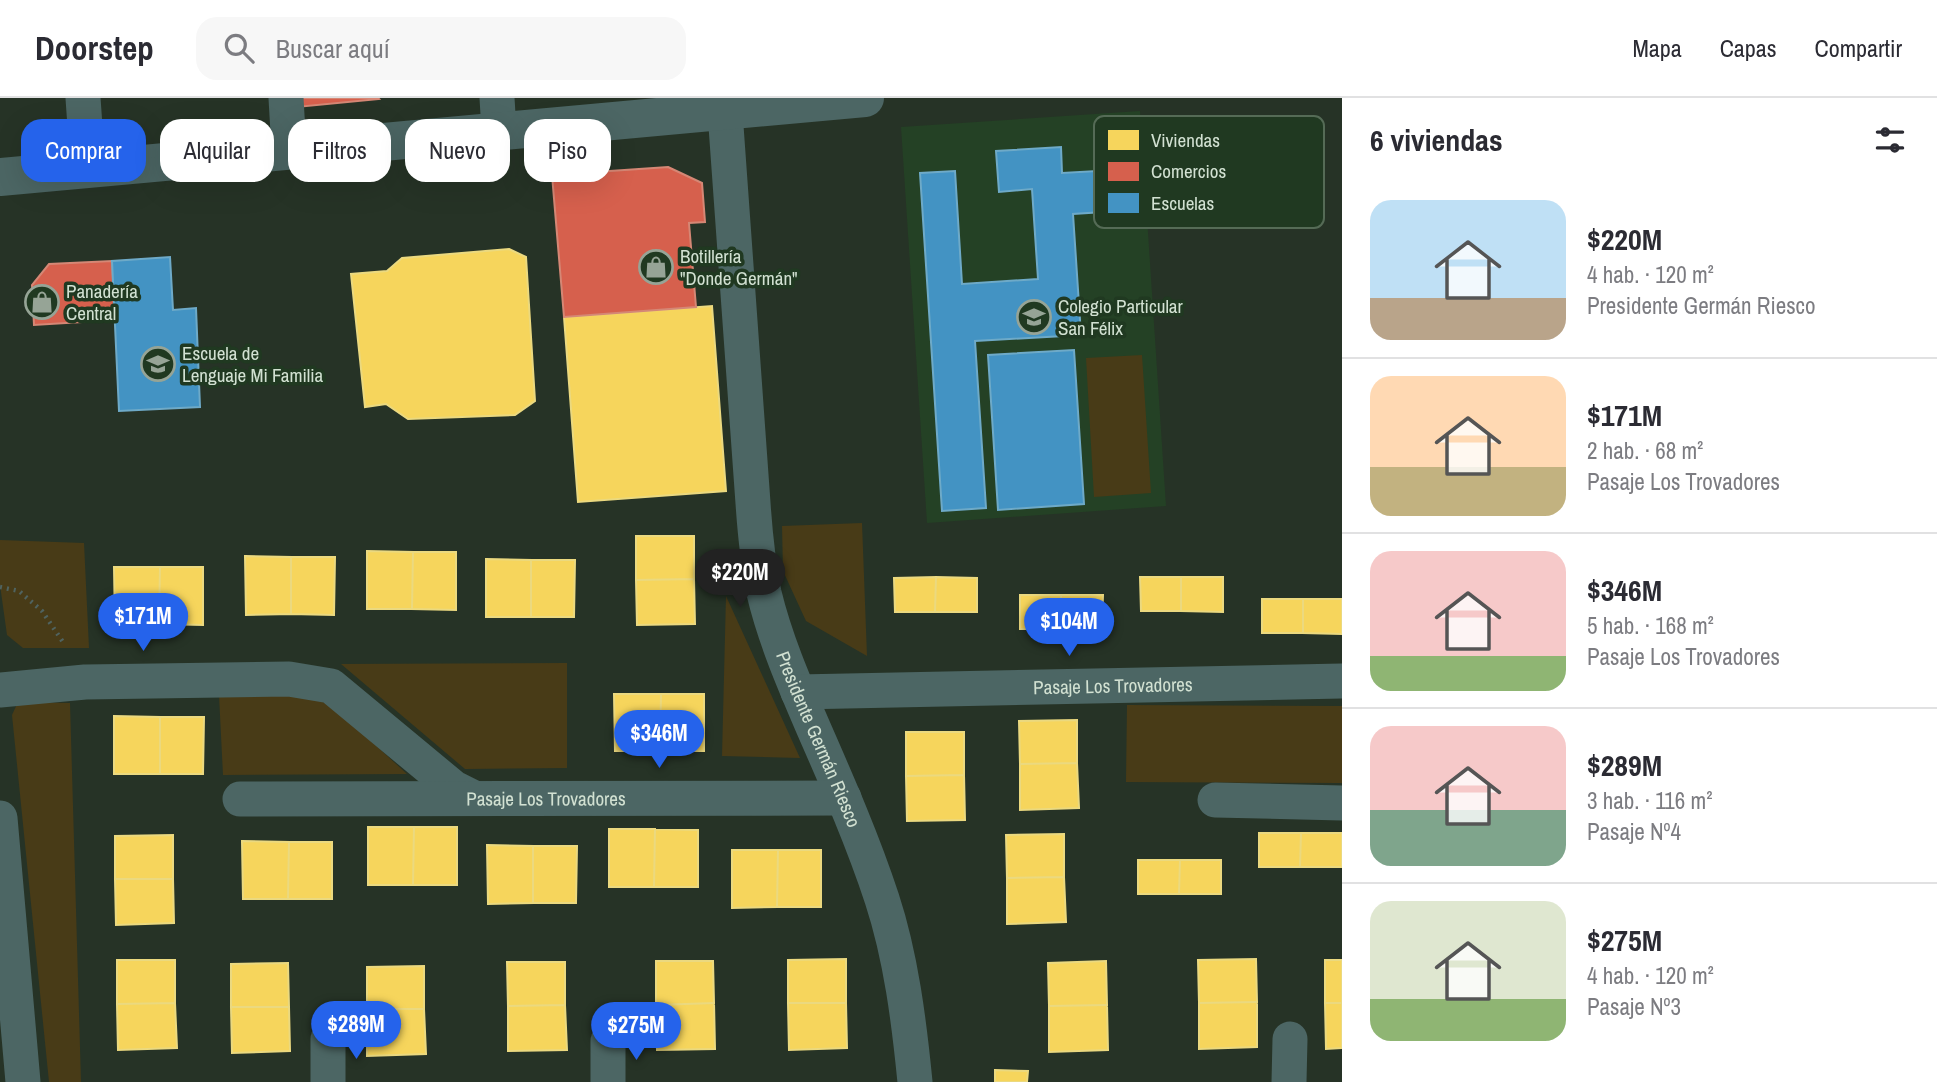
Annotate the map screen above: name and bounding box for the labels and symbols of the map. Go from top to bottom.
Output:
legend [1094,116,1324,228]
text: Viviendas [1151,127,1220,153]
text: Comercios [1151,158,1227,184]
text: Escuelas [1151,190,1214,216]
place label: Botillería "Donde Germán" [680,243,798,291]
shop icon: Botillería "Donde Germán" [637,248,675,286]
place label: Panadería Central [66,278,138,326]
shop icon: Panadería Central [23,283,61,321]
place label: Colegio Particular San Félix [1058,293,1184,341]
school or university icon: Colegio Particular San Félix [1015,298,1053,336]
place label: Escuela de Lenguaje Mi Familia [182,340,324,388]
school or university icon: Escuela de Lenguaje Mi Familia [139,345,177,383]
pin: $220M [691,550,789,609]
pin: $171M [94,594,192,653]
pin: $104M [1020,598,1118,658]
street label: Presidente Germán Riesco [770,647,867,831]
street label: Pasaje Los Trovadores [1033,671,1193,700]
pin: $346M [610,710,708,770]
street label: Pasaje Los Trovadores [466,785,626,812]
pin: $289M [307,1002,405,1061]
pin: $275M [587,1002,685,1062]

